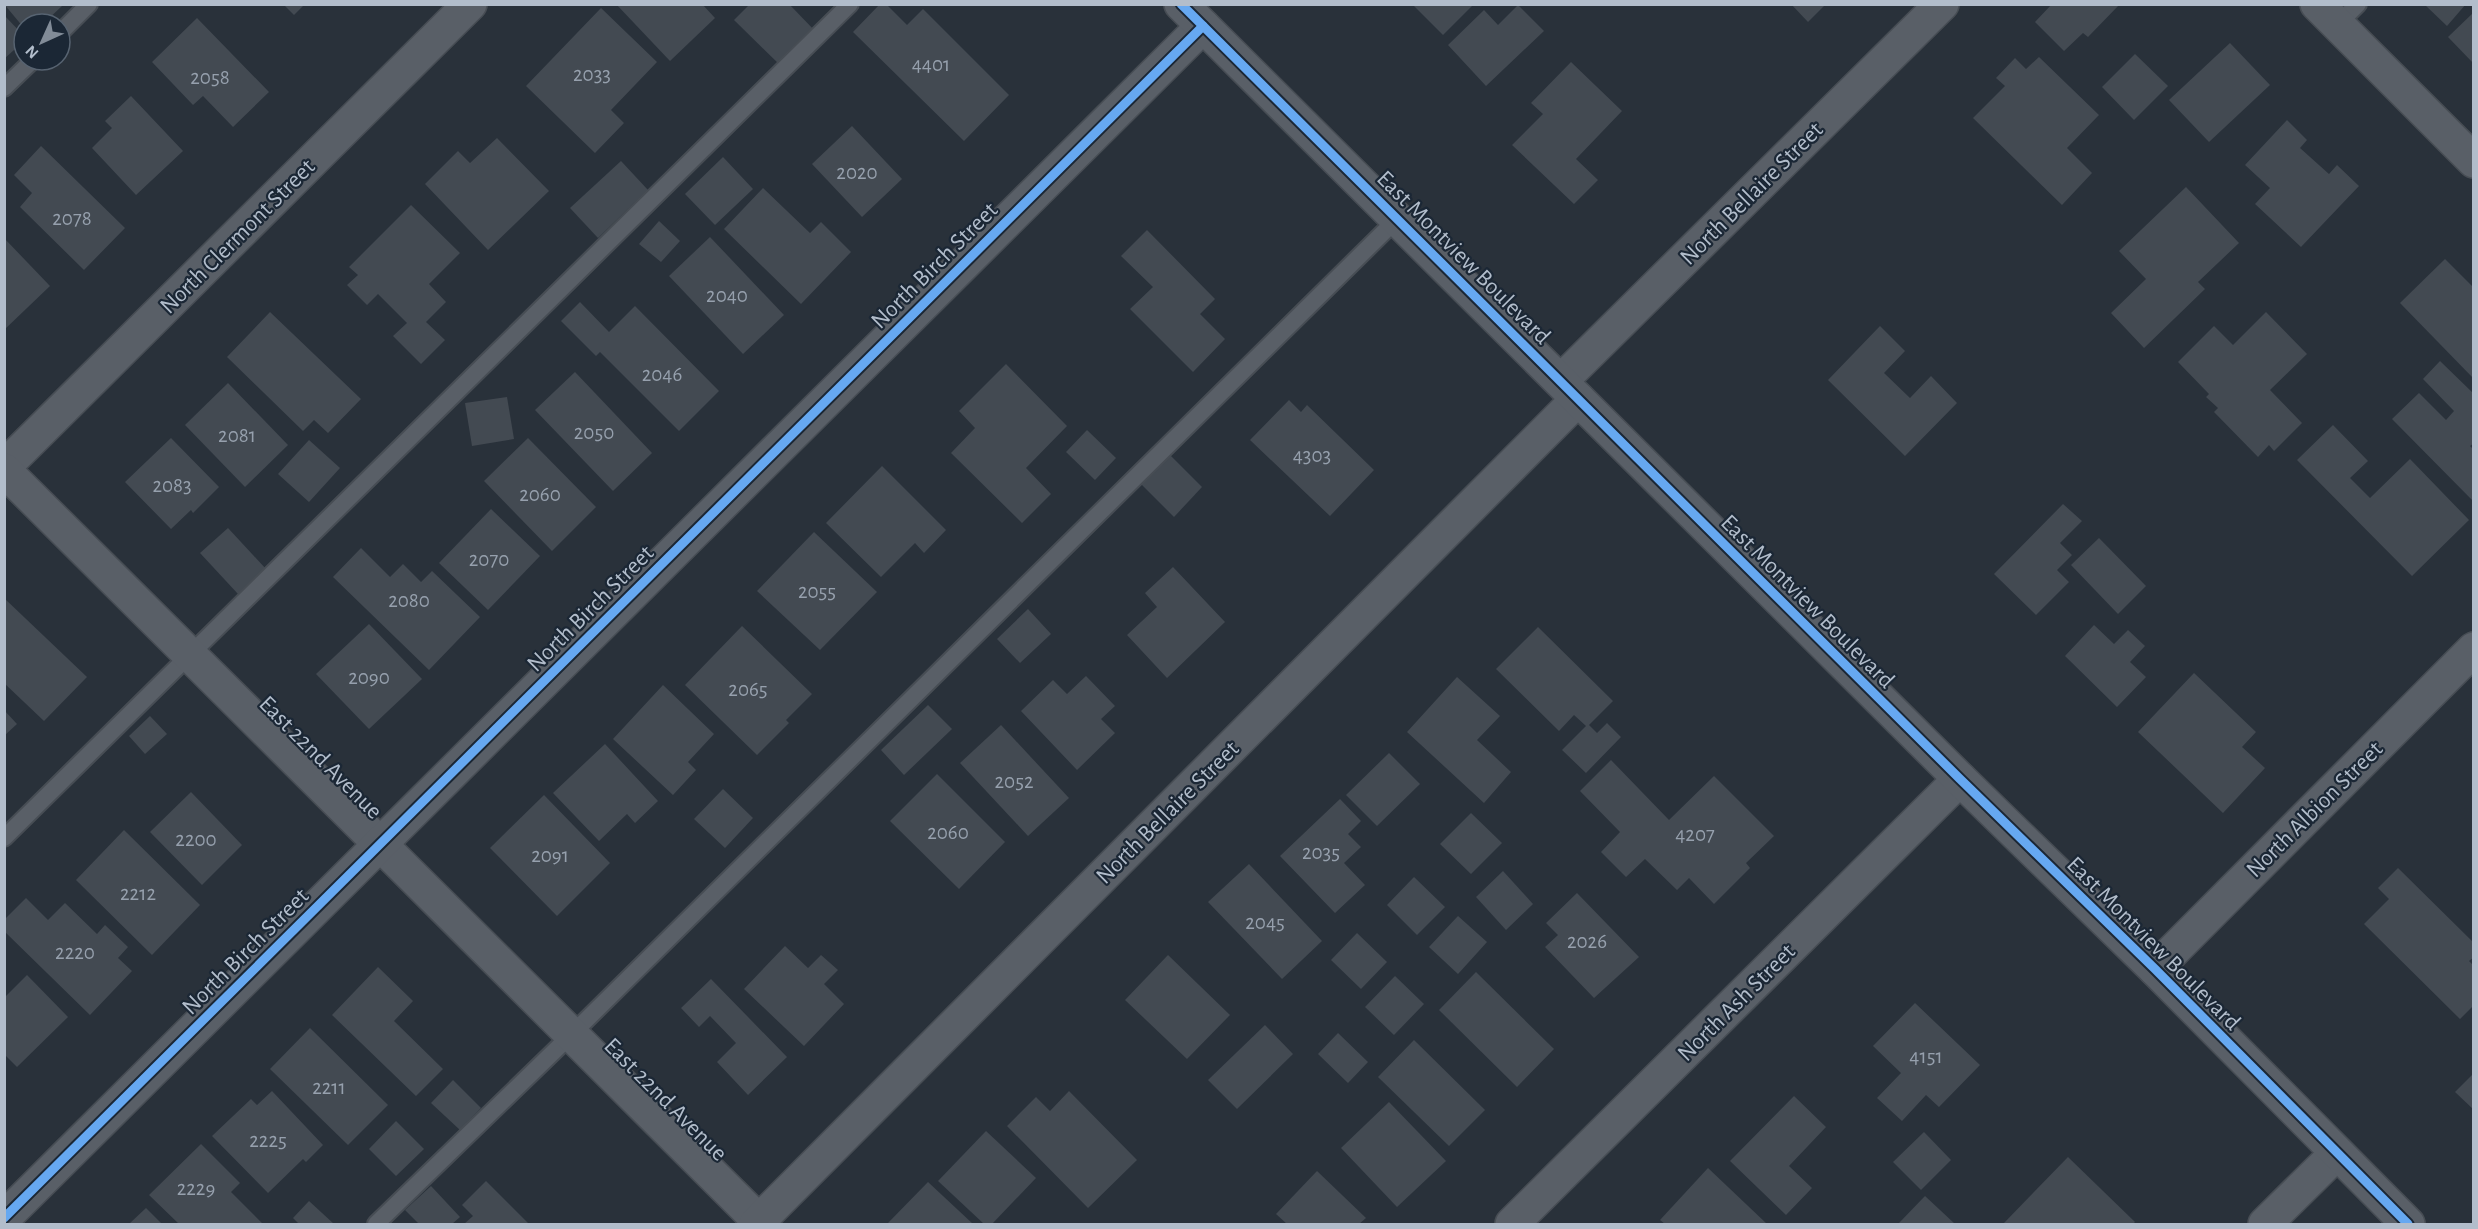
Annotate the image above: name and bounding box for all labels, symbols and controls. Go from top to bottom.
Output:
north arrow [12,12,72,72]
text: N [23,42,42,61]
house number: 4401 [912,54,950,75]
house number: 2033 [573,64,611,85]
house number: 2058 [190,67,230,88]
street label: North Bellaire Street [1676,117,1828,270]
street label: North Clermont Street [156,155,320,319]
house number: 2020 [836,162,878,183]
street label: East Montview Boulevard [1372,166,1555,349]
street label: North Birch Street [867,198,1003,334]
house number: 2078 [52,208,92,229]
house number: 2040 [706,285,748,306]
house number: 2046 [642,364,682,385]
house number: 2050 [574,422,614,443]
house number: 2081 [218,425,256,446]
house number: 4303 [1293,445,1331,466]
house number: 2083 [152,475,192,496]
house number: 2060 [519,484,561,505]
street label: East Montview Boulevard [1716,510,1899,693]
street label: North Birch Street [523,541,659,677]
house number: 2070 [469,549,509,570]
house number: 2055 [798,581,836,602]
house number: 2080 [388,590,430,611]
house number: 2090 [348,667,390,688]
house number: 2065 [728,679,768,700]
street label: East 22nd Avenue [254,692,386,824]
street label: North Bellaire Street [1092,736,1244,889]
street label: North Albion Street [2242,737,2388,882]
house number: 2052 [995,771,1033,792]
house number: 2060 [927,822,969,843]
house number: 4207 [1675,824,1715,845]
house number: 2200 [175,829,217,850]
house number: 2035 [1302,842,1340,863]
house number: 2091 [531,845,569,866]
street label: East Montview Boulevard [2062,852,2245,1035]
house number: 2212 [120,883,156,904]
street label: North Birch Street [178,884,314,1020]
house number: 2045 [1245,912,1285,933]
house number: 2026 [1567,931,1607,952]
street label: North Ash Street [1673,939,1800,1066]
house number: 2220 [55,942,95,963]
street label: East 22nd Avenue [599,1034,731,1166]
house number: 4151 [1909,1046,1943,1067]
house number: 2211 [312,1077,346,1098]
house number: 2225 [249,1130,287,1151]
house number: 2229 [177,1178,215,1199]

